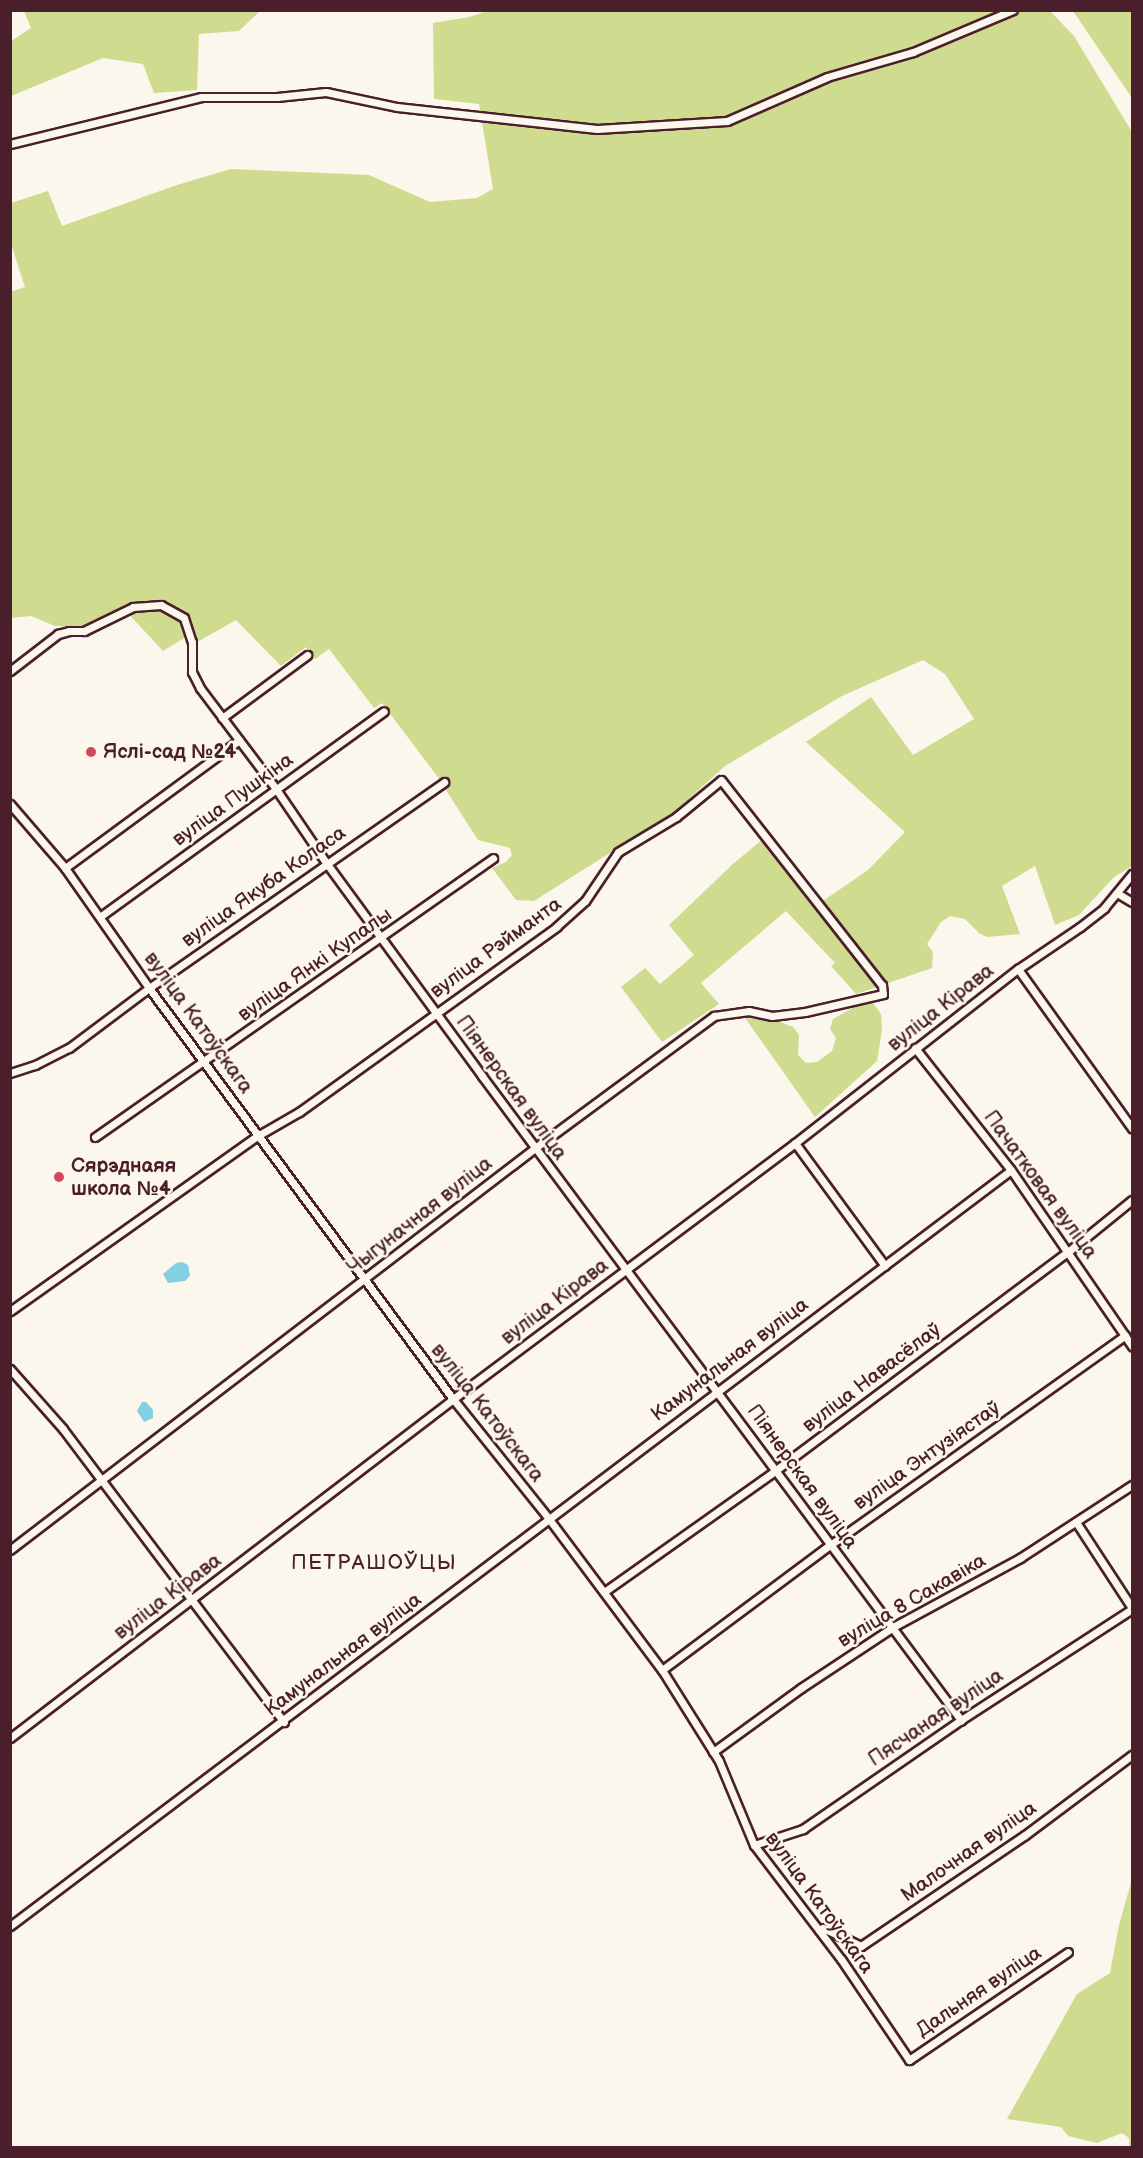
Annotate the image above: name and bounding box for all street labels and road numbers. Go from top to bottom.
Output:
street label: вуліца Пушкіна [168,748,298,852]
street label: вуліца Якуба Коласа [177,821,351,953]
street label: вуліца Рэйманта [426,892,566,1004]
street label: вуліца Янкі Купалы [233,903,397,1027]
street label: вуліца Катоўскага [139,947,257,1099]
street label: вуліца Кірава [883,959,999,1057]
street label: Піянерская вуліца [451,1011,571,1165]
street label: Пачатковая вуліца [978,1106,1102,1264]
street label: Чыгуначная вуліца [343,1152,497,1280]
street label: вуліца Кірава [497,1254,613,1350]
street label: Камунальная вуліца [647,1293,813,1427]
street label: вуліца Навасёлаў [798,1318,946,1438]
street label: вуліца Катоўскага [425,1339,549,1487]
street label: вуліца Энтузіястаў [849,1396,1005,1516]
street label: Піянерская вуліца [742,1400,862,1554]
street label: вуліца Кірава [110,1549,226,1645]
street label: вуліца 8 Сакавіка [834,1549,990,1653]
street label: Камунальная вуліца [260,1588,426,1722]
street label: Пясчаная вуліца [864,1664,1008,1772]
street label: Малочная вуліца [897,1796,1041,1908]
street label: вуліца Катоўскага [760,1827,878,1979]
street label: Дальняя вуліца [912,1941,1046,2043]

